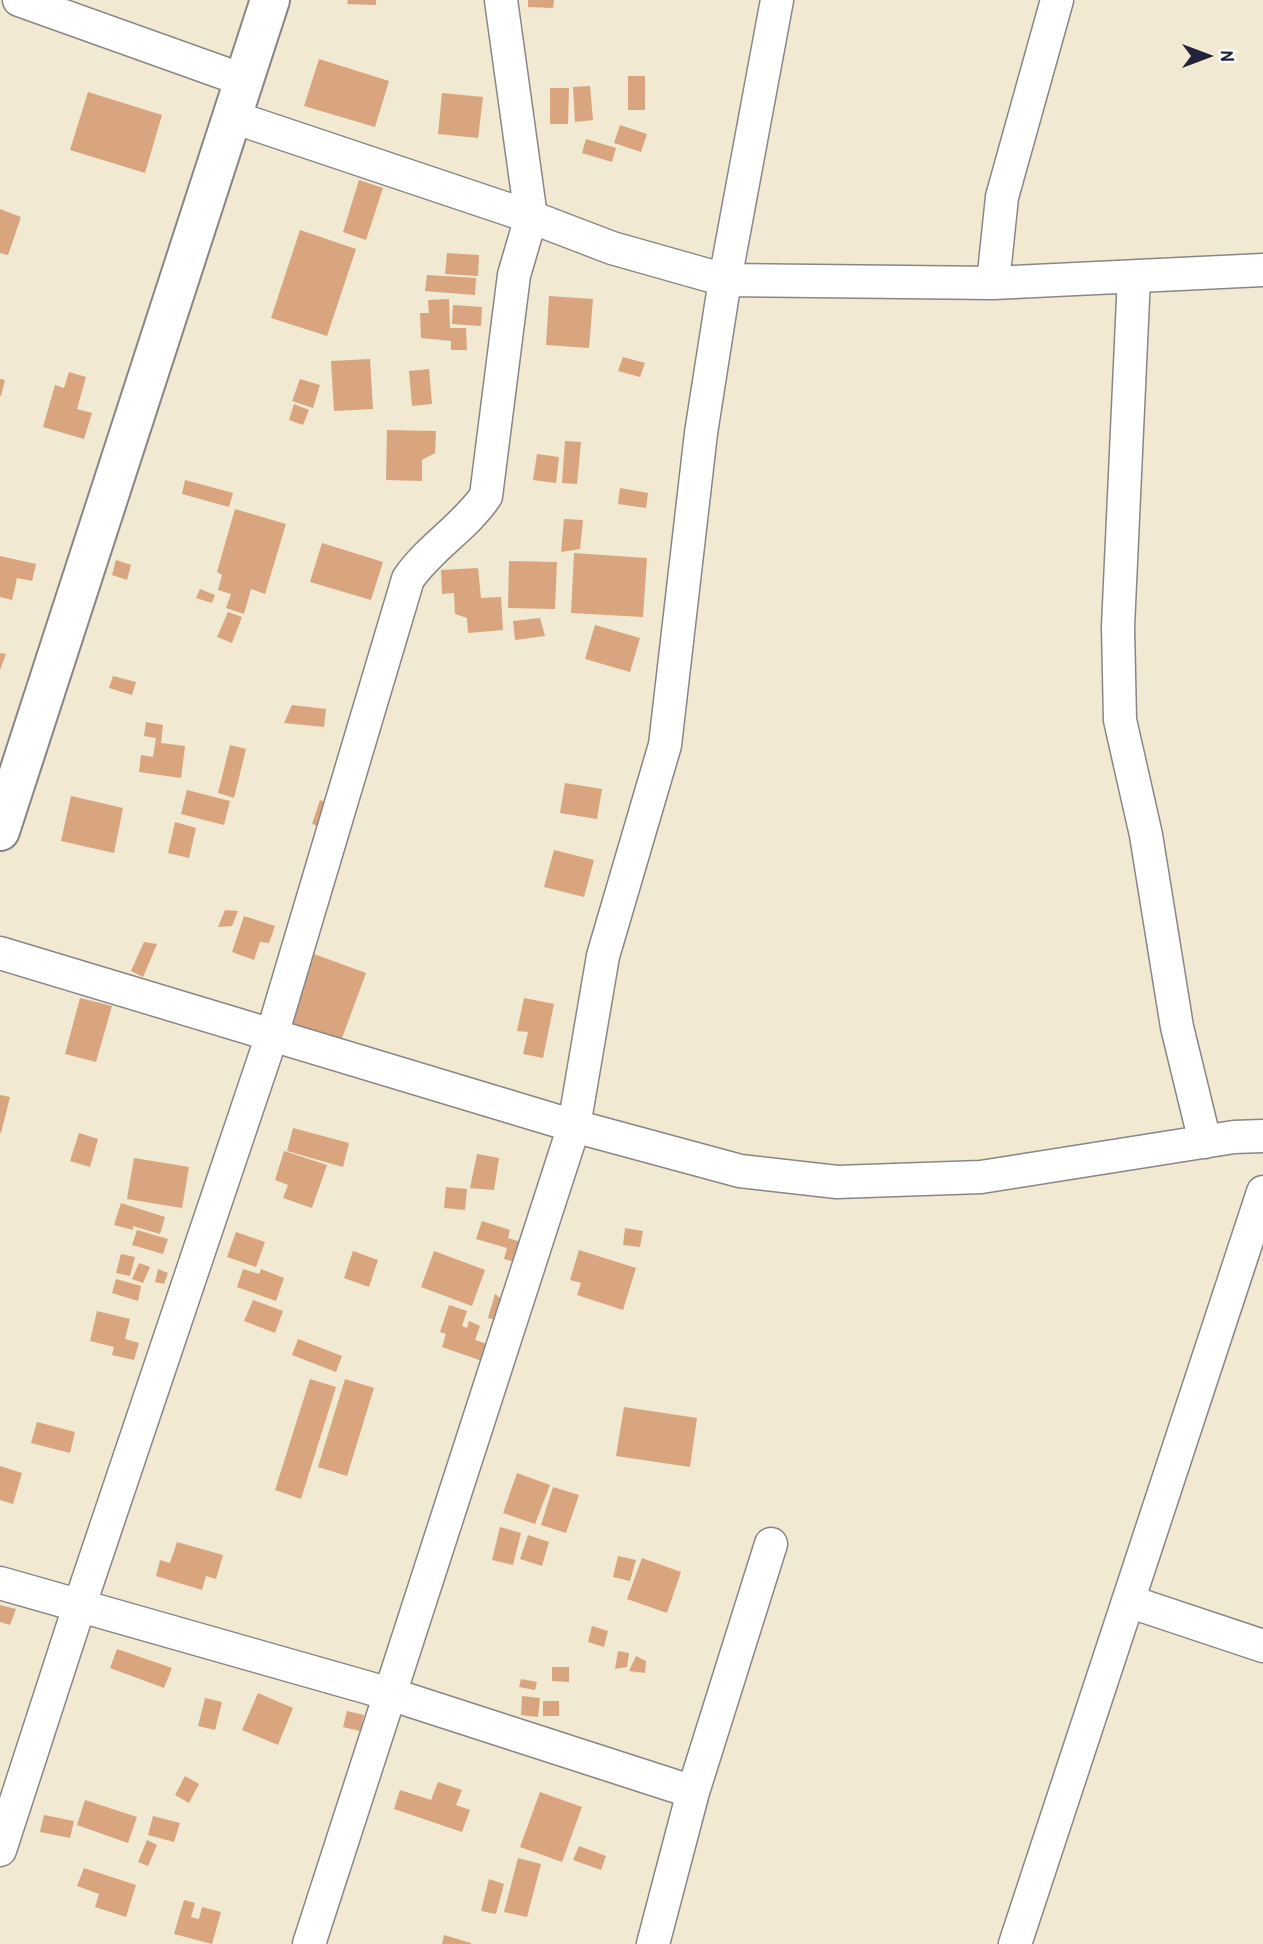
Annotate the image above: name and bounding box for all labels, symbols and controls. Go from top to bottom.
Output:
north arrow [1172,21,1242,91]
text: N [1215,51,1241,61]

